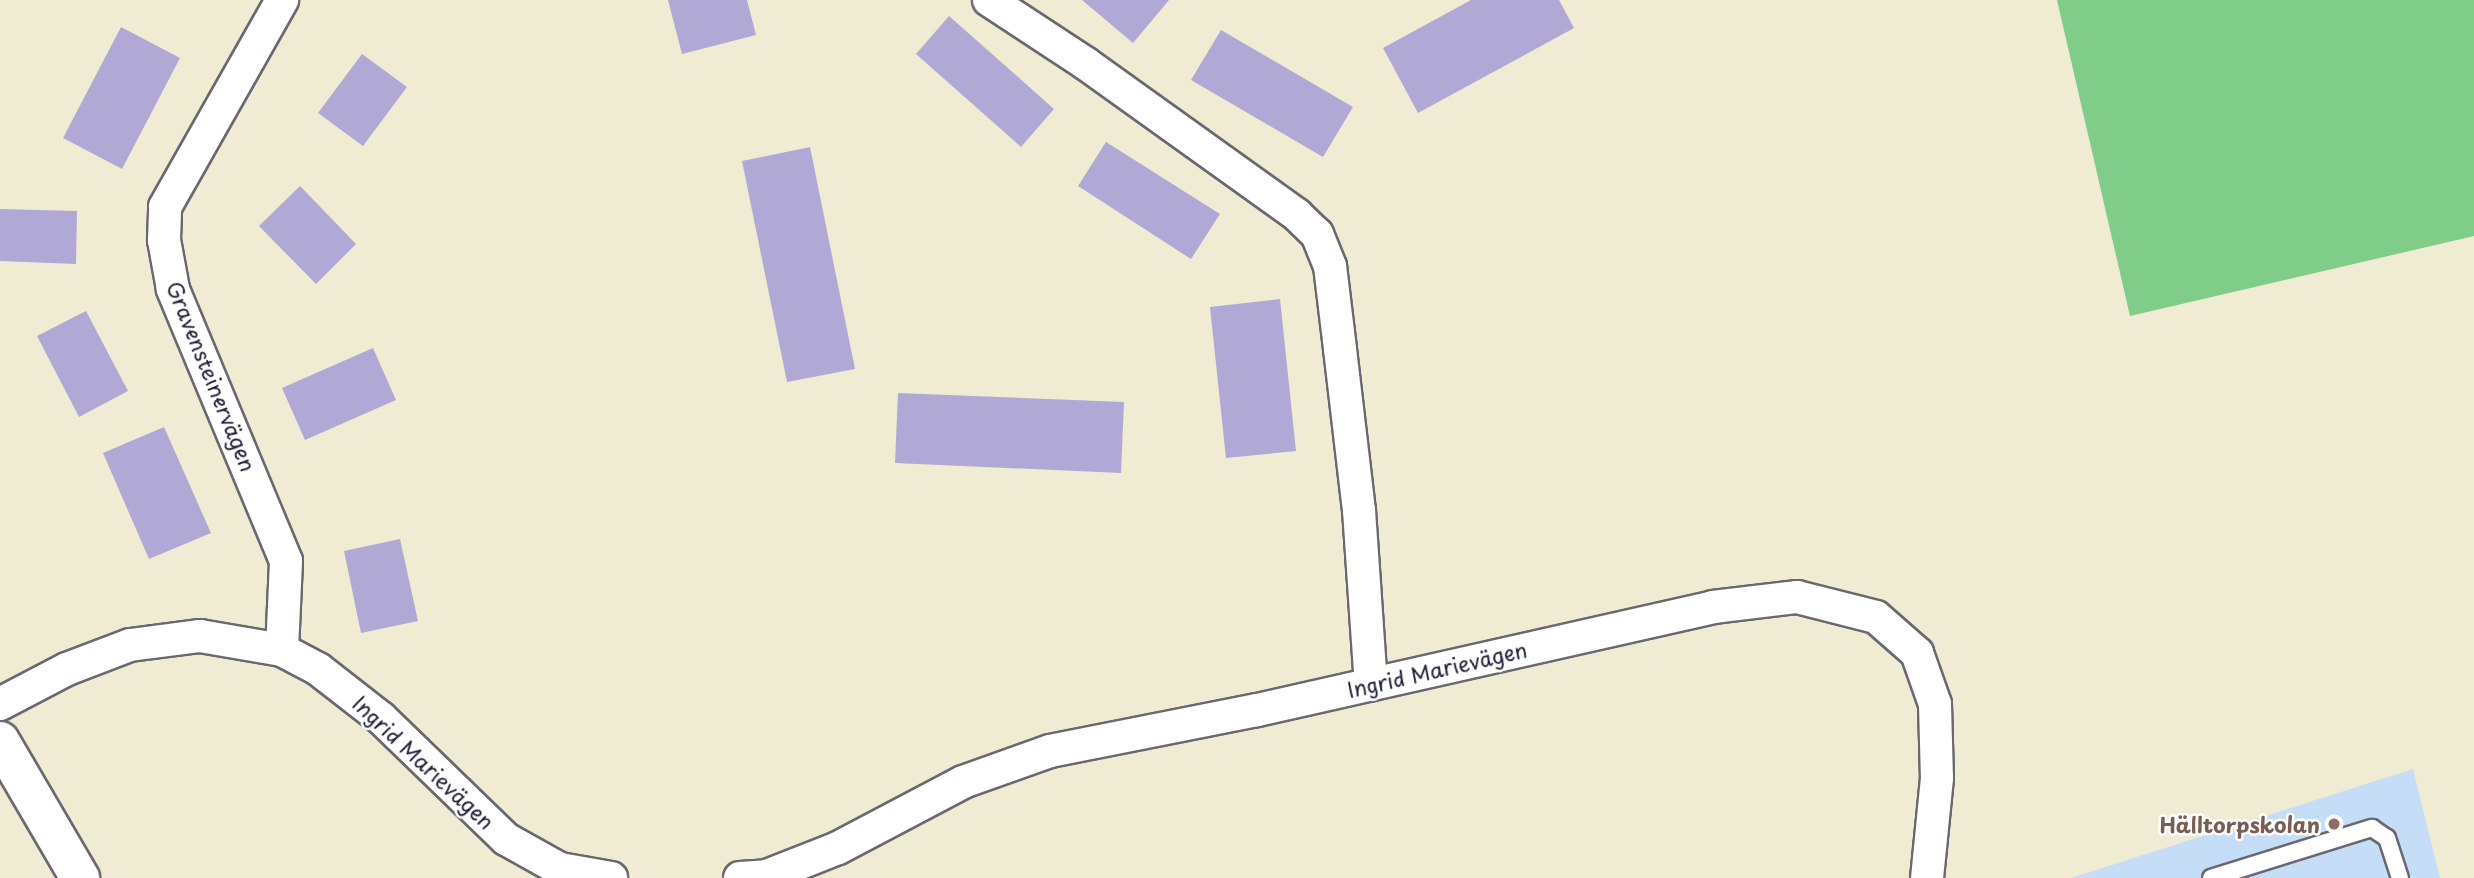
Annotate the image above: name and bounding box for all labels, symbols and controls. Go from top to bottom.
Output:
street label: Gravensteinervägen [162,277,262,475]
street label: Ingrid Marievägen [1345,636,1529,702]
street label: Ingrid Marievägen [349,690,499,834]
place label: Hälltorpskolan [2159,811,2320,837]
marker: Hälltorpskolan [2326,816,2342,832]

